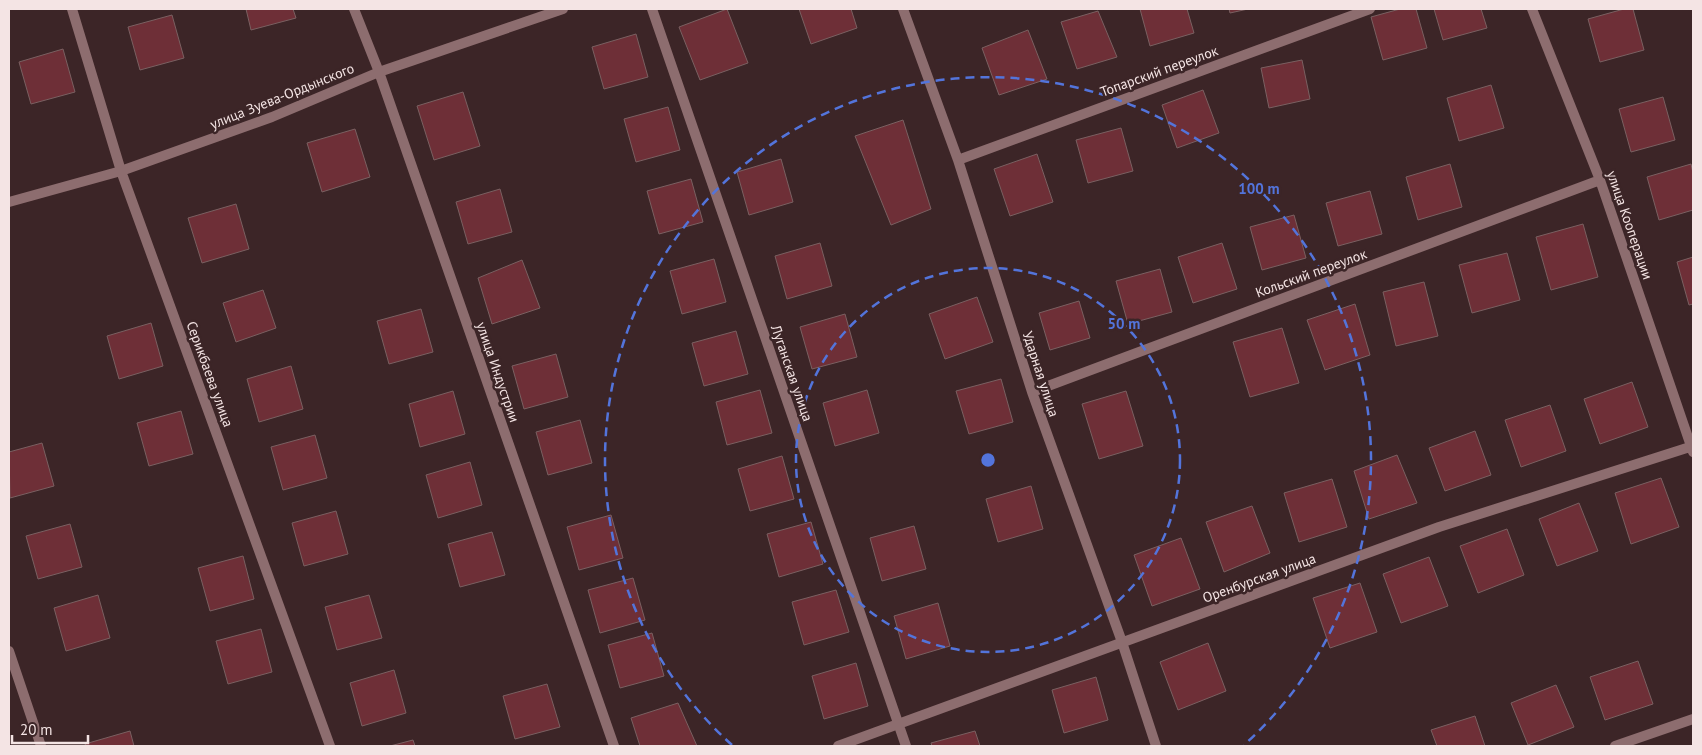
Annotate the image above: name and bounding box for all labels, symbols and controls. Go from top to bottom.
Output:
street label: Топарский переулок [1098,41,1221,101]
street label: улица Зуева-Ордынского [207,59,357,133]
street label: улица Кооперации [1603,168,1657,282]
text: 100 m [1238,179,1280,198]
street label: Кольский переулок [1253,244,1369,301]
text: 50 m [1108,314,1140,333]
street label: Серикбаева улица [182,319,238,429]
street label: улица Индустрии [472,319,524,425]
street label: Луганская улица [767,321,817,424]
street label: Ударная улица [1019,329,1063,419]
centre of rings [979,451,997,469]
street label: Оренбурская улица [1200,549,1318,607]
scale bar [12,712,89,744]
text: 20 m [20,720,53,739]

